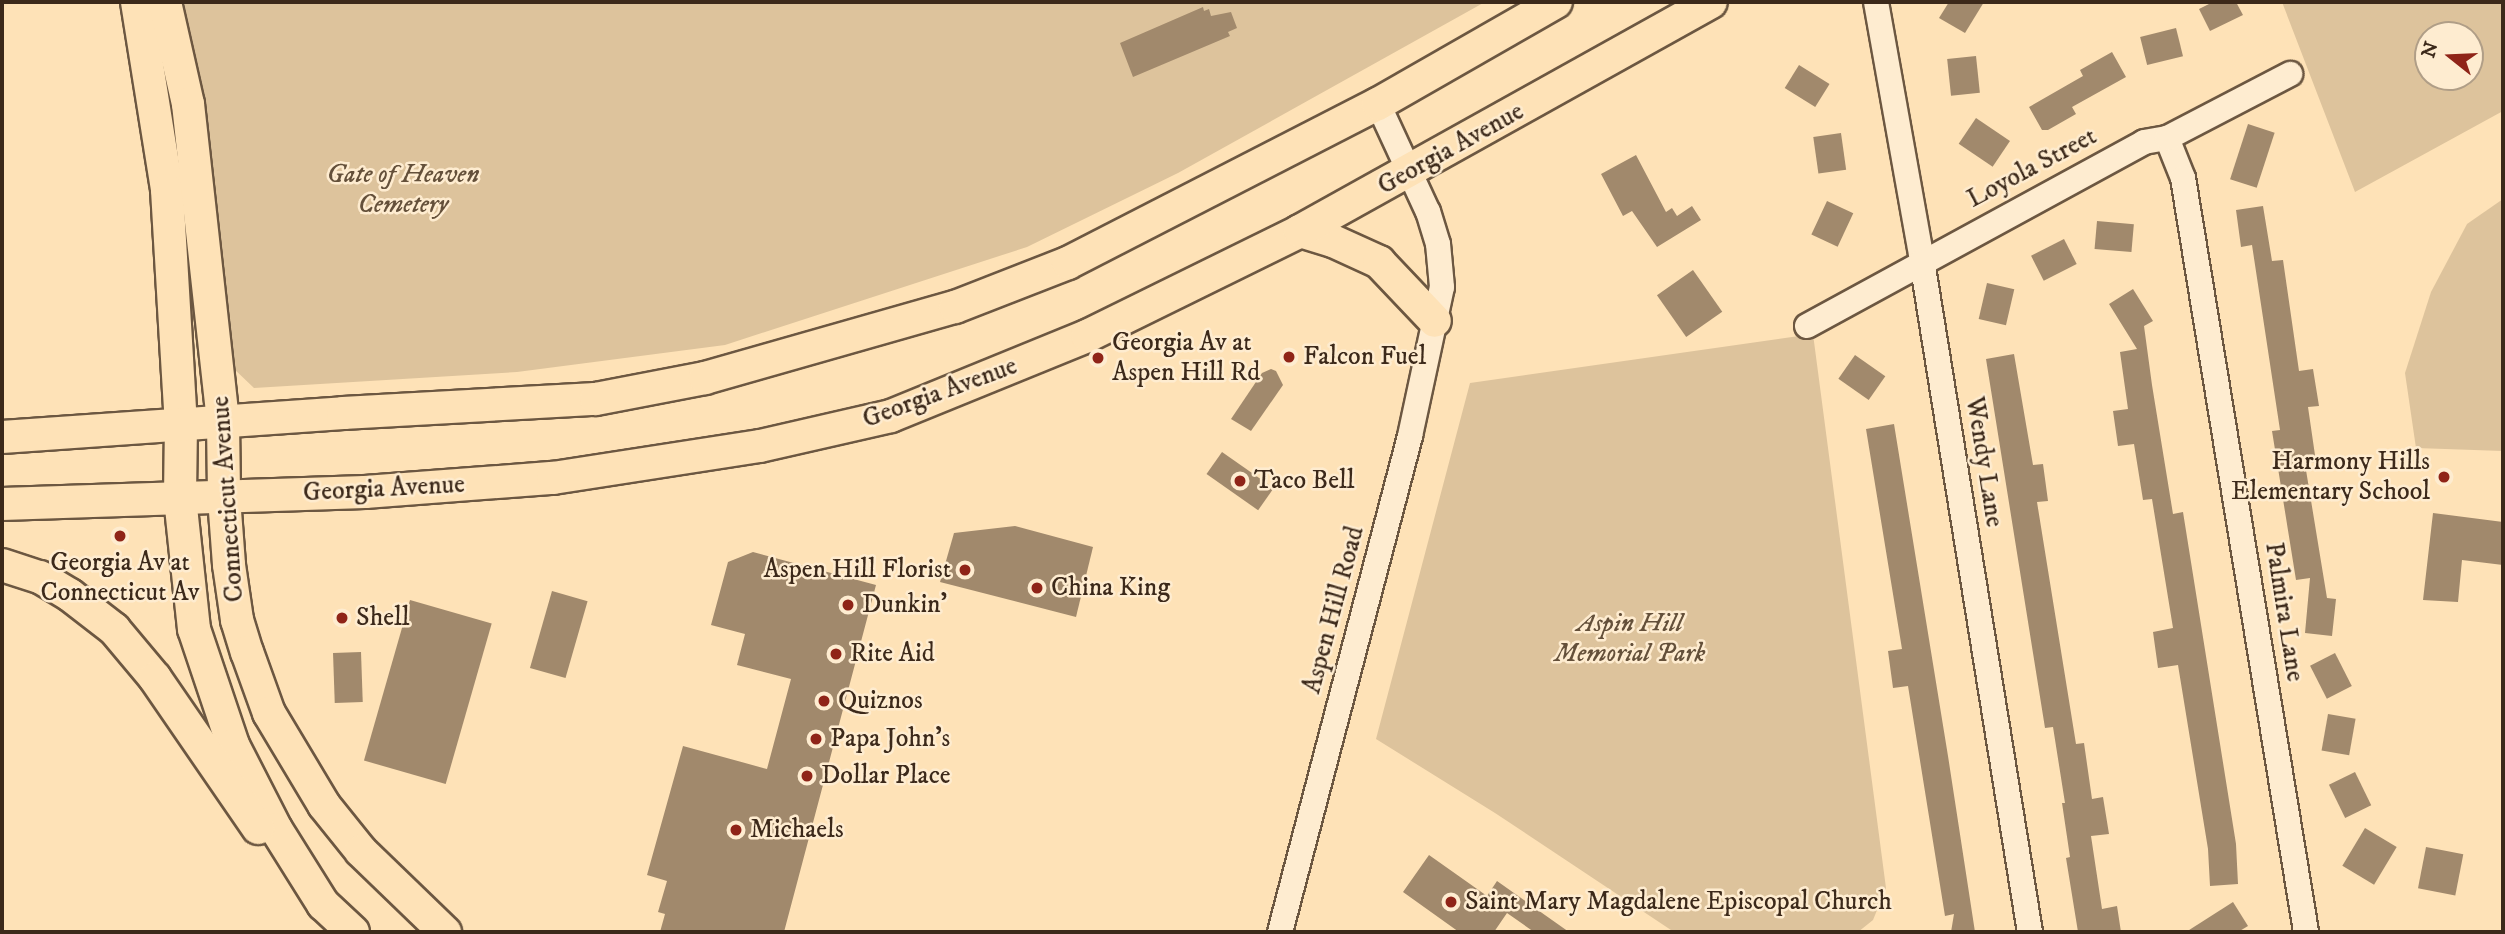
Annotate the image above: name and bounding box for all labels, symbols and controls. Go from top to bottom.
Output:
north arrow [2414,21,2484,91]
text: N [2417,39,2444,61]
street label: Georgia Avenue [1373,96,1529,202]
street label: Loyola Street [1962,121,2102,215]
park label: Gate of Heaven Cemetery [327,159,479,220]
place label: Georgia Av at Aspen Hill Rd [1112,327,1260,388]
place label: Falcon Fuel [1303,341,1426,373]
marker: Falcon Fuel [1281,349,1297,365]
marker: Georgia Av at Aspen Hill Rd [1090,350,1106,366]
street label: Georgia Avenue [858,351,1022,435]
street label: Connecticut Avenue [205,395,251,603]
street label: Wendy Lane [1958,395,2010,529]
place label: Harmony Hills Elementary School [2231,446,2430,508]
place label: Taco Bell [1254,465,1355,497]
street label: Georgia Avenue [302,469,466,509]
marker: Harmony Hills Elementary School [2436,469,2452,485]
marker: Taco Bell [1232,473,1248,489]
street label: Aspen Hill Road [1297,523,1371,697]
marker: Georgia Av at Connecticut Av [112,528,128,544]
street label: Palmira Lane [2258,540,2310,684]
place label: Georgia Av at Connecticut Av [40,547,200,608]
place label: Aspen Hill Florist [763,554,951,586]
marker: Aspen Hill Florist [957,562,973,578]
place label: China King [1051,572,1170,604]
marker: China King [1029,580,1045,596]
place label: Dunkin' [862,589,947,621]
marker: Dunkin' [840,597,856,613]
place label: Shell [356,602,410,634]
park label: Aspin Hill Memorial Park [1555,608,1705,670]
marker: Shell [334,610,350,626]
place label: Rite Aid [850,638,935,670]
marker: Rite Aid [828,646,844,662]
place label: Quiznos [838,685,923,717]
marker: Quiznos [816,693,832,709]
place label: Papa John's [830,723,950,755]
marker: Papa John's [808,731,824,747]
place label: Dollar Place [821,760,951,792]
marker: Dollar Place [799,768,815,784]
place label: Michaels [750,814,844,846]
marker: Michaels [728,822,744,838]
place label: Saint Mary Magdalene Episcopal Church [1465,886,1892,918]
marker: Saint Mary Magdalene Episcopal Church [1443,894,1459,910]

